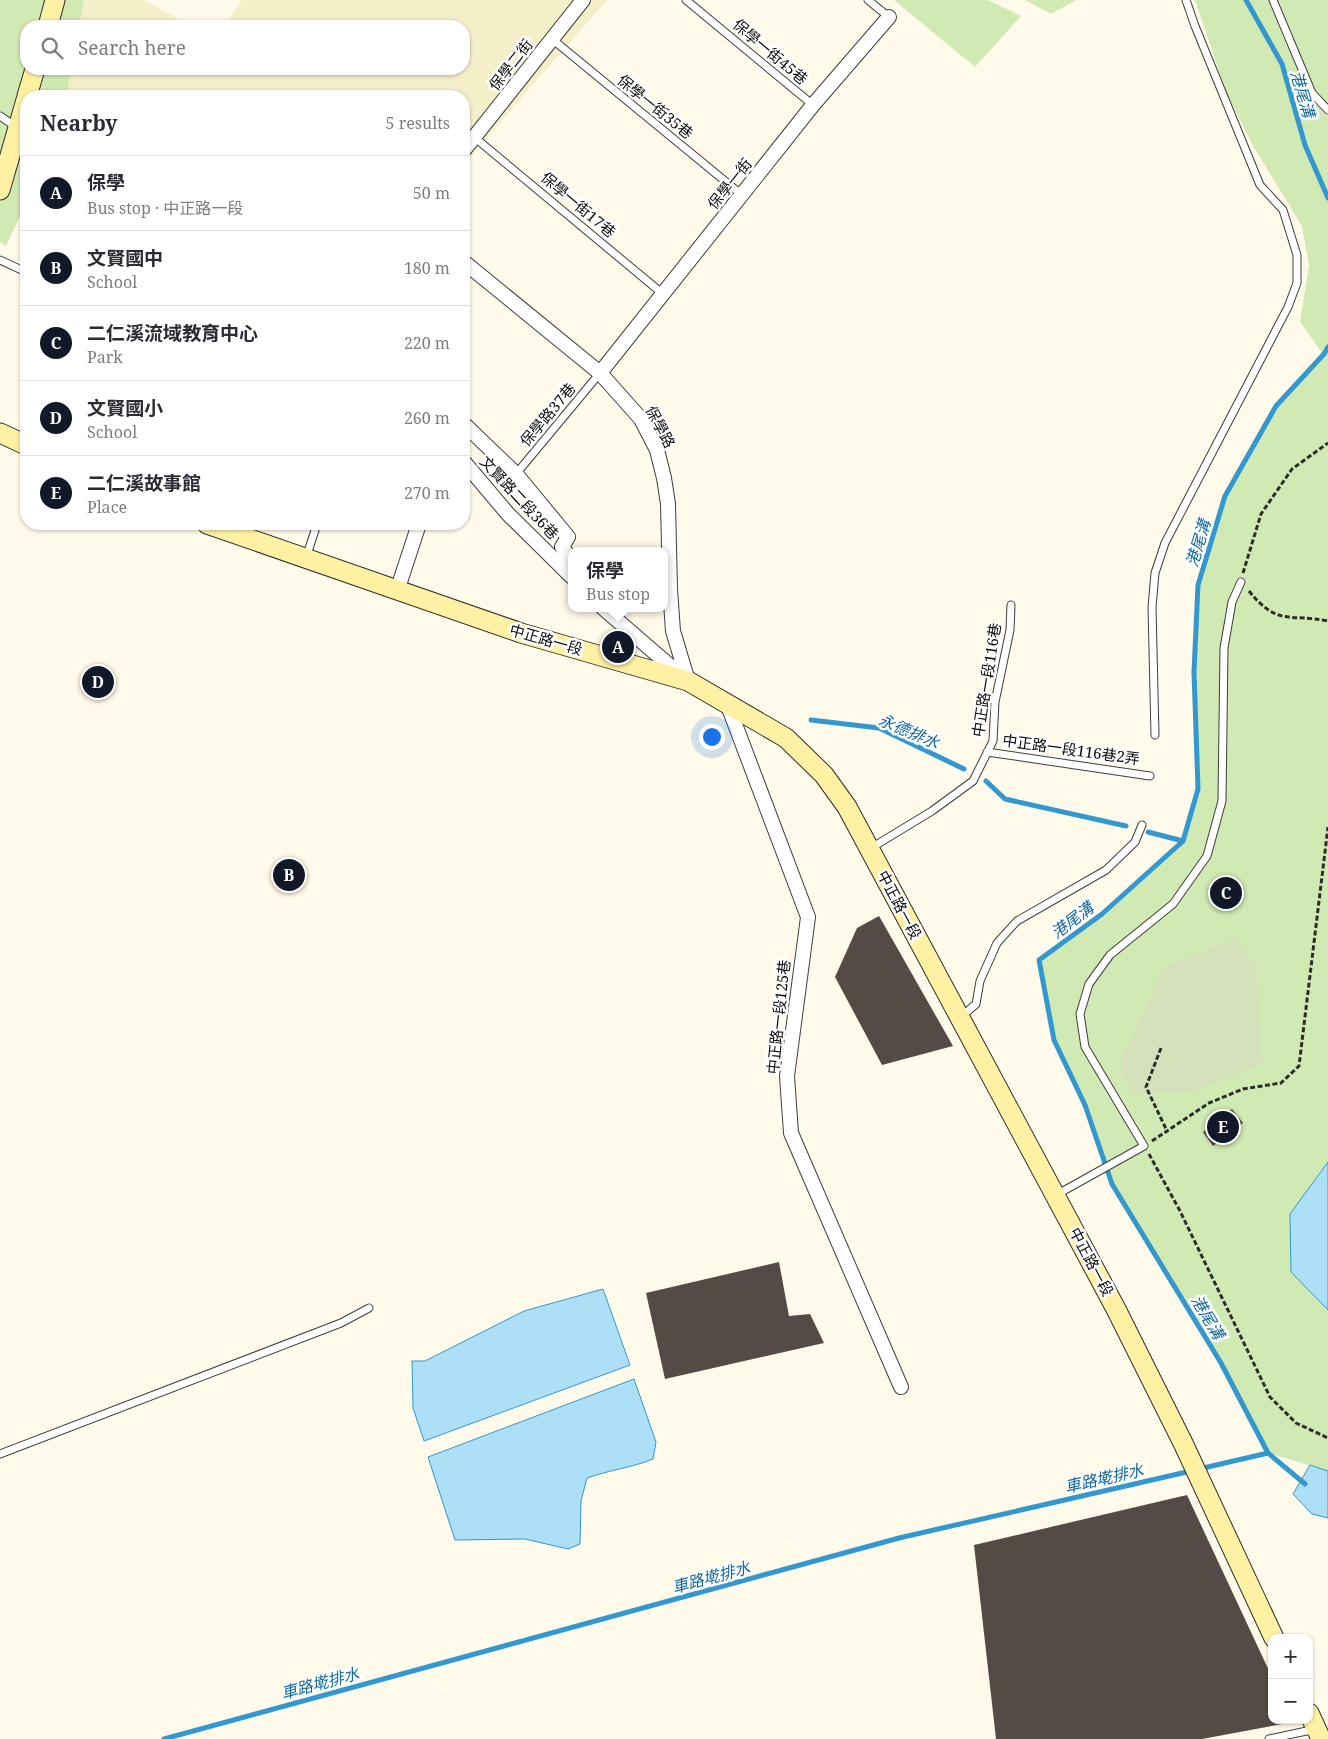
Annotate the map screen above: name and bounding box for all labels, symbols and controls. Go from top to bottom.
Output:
street label: 保學一街45巷 [729,14,812,88]
search box [20,20,470,75]
icon: search [38,34,66,62]
text: Search here [78,35,186,61]
street label: 保學二街 [484,35,537,94]
water label: 港尾溝 [1286,68,1321,122]
street label: 保學一街35巷 [614,70,698,143]
text: Nearby [40,109,118,137]
text: 5 results [386,112,450,134]
street label: 保學一街 [703,154,756,213]
street label: 保學一街17巷 [537,167,620,241]
text: 保學 [87,169,125,195]
text: A [50,182,62,204]
text: 50 m [413,182,450,204]
text: Bus stop · 中正路一段 [87,197,243,219]
text: 文賢國中 [87,245,163,271]
text: B [51,257,61,279]
text: 180 m [404,257,450,279]
text: School [87,271,137,293]
text: 二仁溪流域教育中心 [87,320,258,346]
text: C [51,332,61,354]
text: 220 m [404,332,450,354]
text: Park [87,346,123,368]
street label: 保學路37巷 [515,379,580,450]
text: 文賢國小 [87,395,163,421]
street label: 保學路 [641,402,680,451]
text: D [50,407,62,429]
text: 260 m [404,407,450,429]
text: School [87,421,137,443]
street label: 文賢路二段36巷 [476,451,563,543]
text: 二仁溪故事館 [87,470,201,496]
text: E [51,482,61,504]
text: 270 m [404,482,450,504]
text: Place [87,496,127,518]
water label: 港尾溝 [1180,515,1216,569]
popup [568,547,668,612]
text: 保學 [586,557,624,583]
text: Bus stop [586,583,650,605]
street label: 中正路一段 [507,619,585,659]
street label: 中正路一段116巷 [967,621,1005,738]
pin: A [602,628,634,666]
pin: D [82,663,114,701]
water label: 永德排水 [875,708,944,754]
your location [699,724,725,750]
street label: 中正路一段116巷2弄 [1001,729,1141,769]
pin: B [273,856,305,894]
street label: 中正路一段 [873,867,926,942]
pin: C [1210,874,1242,912]
water label: 港尾溝 [1046,896,1099,943]
street label: 中正路一段125巷 [762,959,794,1075]
pin: E [1207,1108,1239,1146]
street label: 中正路一段 [1065,1224,1118,1299]
water label: 港尾溝 [1186,1291,1231,1345]
water label: 車路墘排水 [1063,1458,1146,1498]
water label: 車路墘排水 [670,1556,753,1598]
map controls [1268,1634,1313,1724]
button: + [1268,1634,1313,1679]
water label: 車路墘排水 [279,1662,362,1704]
button: − [1268,1679,1313,1724]

